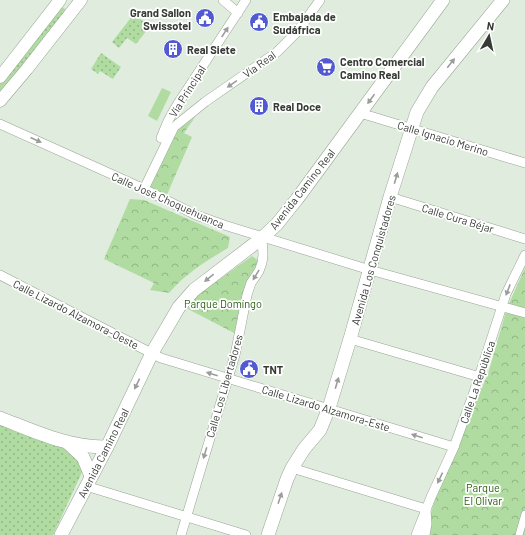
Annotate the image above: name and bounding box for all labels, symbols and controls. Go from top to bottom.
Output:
place label: Grand Sallon Swissotel [130,6,191,32]
public building icon: Grand Sallon Swissotel [194,7,216,29]
place label: Embajada de Sudáfrica [273,10,336,36]
public building icon: Embajada de Sudáfrica [248,11,270,33]
north arrow [469,16,509,56]
text: N [486,19,495,33]
one-way arrow [221,27,229,38]
building icon: Real Siete [162,38,184,60]
place label: Real Siete [187,43,236,56]
street label: Vía Real [240,48,278,80]
place label: Centro Comercial Camino Real [340,55,425,81]
supermarket icon: Centro Comercial Camino Real [315,56,337,78]
one-way arrow [447,57,456,68]
street label: Vía Principal [166,63,208,119]
one-way arrow [227,80,237,88]
one-way arrow [366,94,375,105]
building icon: Real Doce [248,95,270,117]
place label: Real Doce [273,100,321,113]
street label: Calle Ignacio Merino [396,118,490,158]
one-way arrow [30,137,41,143]
street label: Avenida Camino Real [267,146,337,232]
street label: Calle José Choquehuanca [110,169,226,231]
one-way arrow [393,172,399,184]
street label: Avenida Los Conquistadores [348,193,398,327]
street label: Calle Cura Béjar [420,201,496,235]
one-way arrow [253,269,260,281]
one-way arrow [203,274,214,282]
street label: Calle Lizardo Alzamora-Oeste [11,277,141,351]
one-way arrow [504,284,510,296]
park label: Parque Domíngo [184,297,262,310]
street label: Calle Los Libertadores [203,333,245,439]
street label: Calle La República [457,339,497,425]
public building icon: TNT [238,358,260,380]
place label: TNT [263,363,284,376]
one-way arrow [206,371,218,377]
one-way arrow [334,376,340,388]
one-way arrow [134,379,140,390]
street label: Calle Lizardo Alzamora-Este [260,382,392,434]
street label: Avenida Camino Real [75,406,131,500]
one-way arrow [411,433,423,439]
one-way arrow [202,448,208,460]
one-way arrow [437,472,443,483]
park label: Parque El Olivar [464,481,502,507]
one-way arrow [277,492,283,504]

